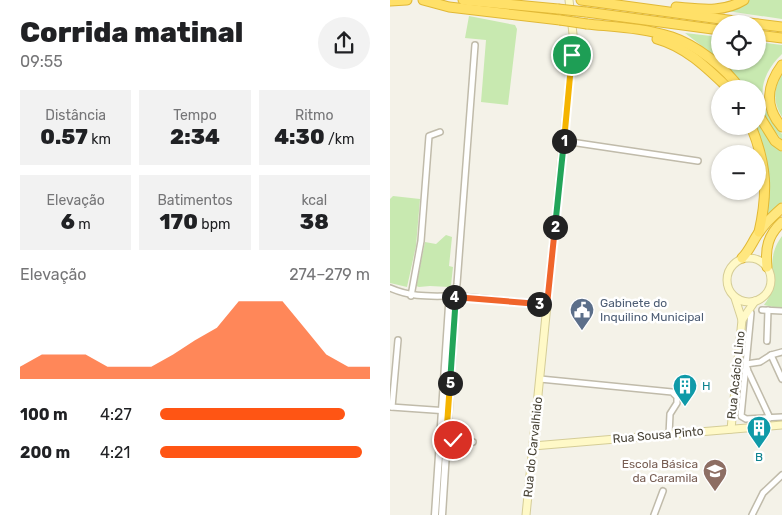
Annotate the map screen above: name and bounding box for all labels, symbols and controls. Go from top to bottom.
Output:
map controls [711,15,766,200]
button: locate [711,15,766,70]
text: Corrida matinal [20,16,243,49]
button: share [318,17,370,69]
pin [551,34,593,76]
icon: arrive [558,41,586,69]
text: 09:55 [20,52,63,71]
button: + [711,80,766,135]
text: Distância [45,107,106,124]
text: Tempo [173,107,217,124]
text: Ritmo [295,107,334,124]
text: 0.57 [40,124,88,149]
text: 2:34 [170,124,220,149]
text: 4:30 [274,124,325,149]
pin: 1 [552,128,576,154]
text: km [88,131,111,148]
text: /km [325,131,354,148]
text: 1 [561,133,568,150]
button: − [711,145,766,200]
text: Elevação [47,192,105,209]
text: Batimentos [157,192,233,209]
text: kcal [301,192,327,209]
text: 6 [61,209,75,234]
text: 170 [160,209,198,234]
text: 38 [300,209,329,234]
pin: 2 [542,214,568,240]
text: m [75,216,91,233]
text: bpm [198,216,230,233]
text: 2 [551,219,560,236]
text: Elevação [20,265,86,284]
text: 274–279 m [289,265,370,284]
pin: 4 [442,284,466,310]
text: 4 [450,289,459,306]
pin: 3 [526,292,552,316]
text: 3 [535,296,544,313]
place label: Gabinete do Inquilino Municipal [600,296,704,324]
public building icon: Gabinete do Inquilino Municipal [569,297,595,331]
street label: Rua Acácio Lino [724,330,748,420]
pin: 5 [438,370,462,396]
building icon: H [672,373,698,407]
text: 5 [446,375,455,392]
place label: H [702,379,711,393]
street label: Rua do Carvalhido [521,396,545,498]
text: 100 m [20,405,68,424]
text: 4:27 [100,405,132,424]
building icon: B [746,415,772,449]
pin [432,419,474,461]
street label: Rua Sousa Pinto [612,424,704,446]
icon: check [439,426,467,454]
text: 200 m [20,443,70,462]
text: 4:21 [100,443,130,462]
place label: B [755,450,763,464]
place label: Escola Básica da Caramila [622,457,698,485]
school or university icon: Escola Básica da Caramila [702,458,728,492]

